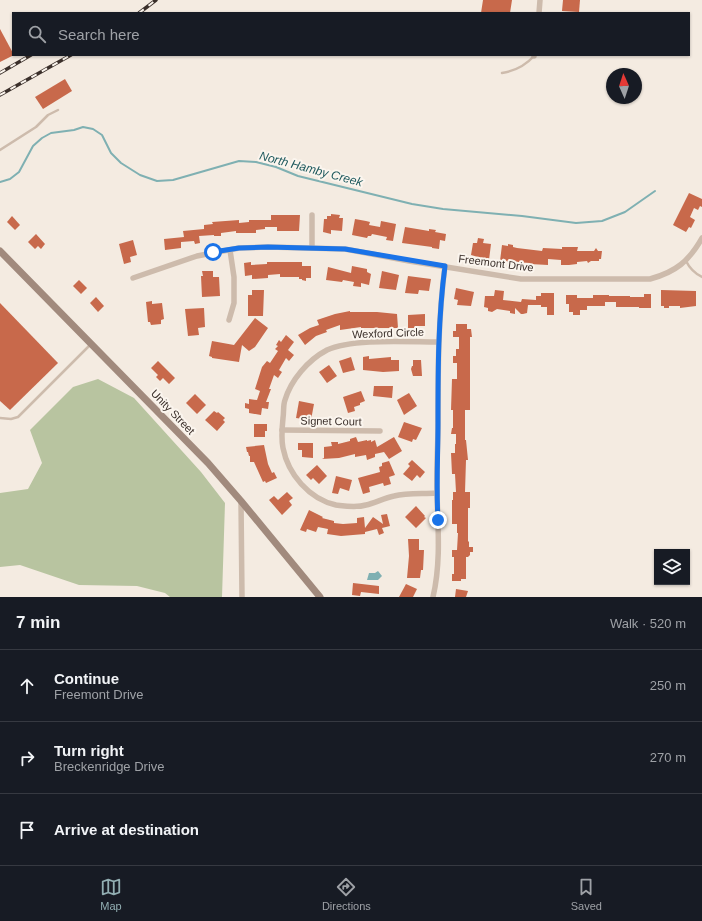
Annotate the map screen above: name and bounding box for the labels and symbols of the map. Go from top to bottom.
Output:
north arrow [606,68,642,104]
water label: North Hamby Creek [258,149,365,190]
route start [204,243,222,261]
street label: Freemont Drive [458,252,534,274]
street label: Wexford Circle [352,326,424,340]
street label: Unity Street [149,387,197,437]
street label: Signet Court [300,414,362,428]
route end [429,511,447,529]

